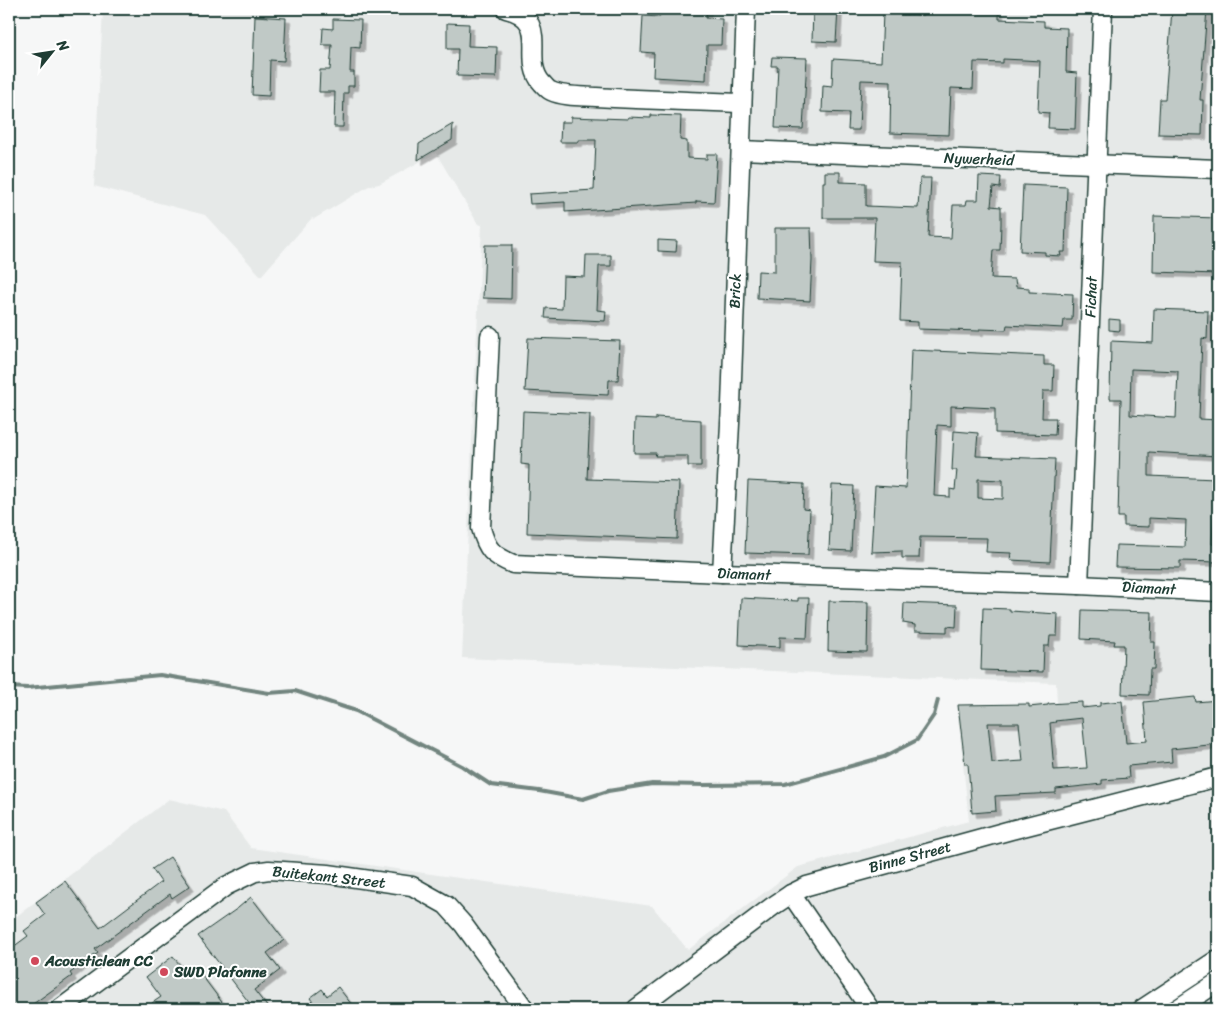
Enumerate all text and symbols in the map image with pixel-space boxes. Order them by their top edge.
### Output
north arrow [28,28,78,78]
text: N [49,34,76,56]
street label: Nywerheid [944,145,1016,173]
street label: Brick [721,273,749,309]
street label: Fichat [1077,275,1105,318]
street label: Diamant [717,560,772,588]
street label: Diamant [1121,574,1178,602]
street label: Binne Street [866,833,955,880]
street label: Buitekant Street [271,858,387,896]
place label: Acousticlean CC [44,948,153,974]
marker: Acousticlean CC [29,955,41,967]
place label: SWD Plafonne [173,959,267,985]
marker: SWD Plafonne [158,966,170,978]

